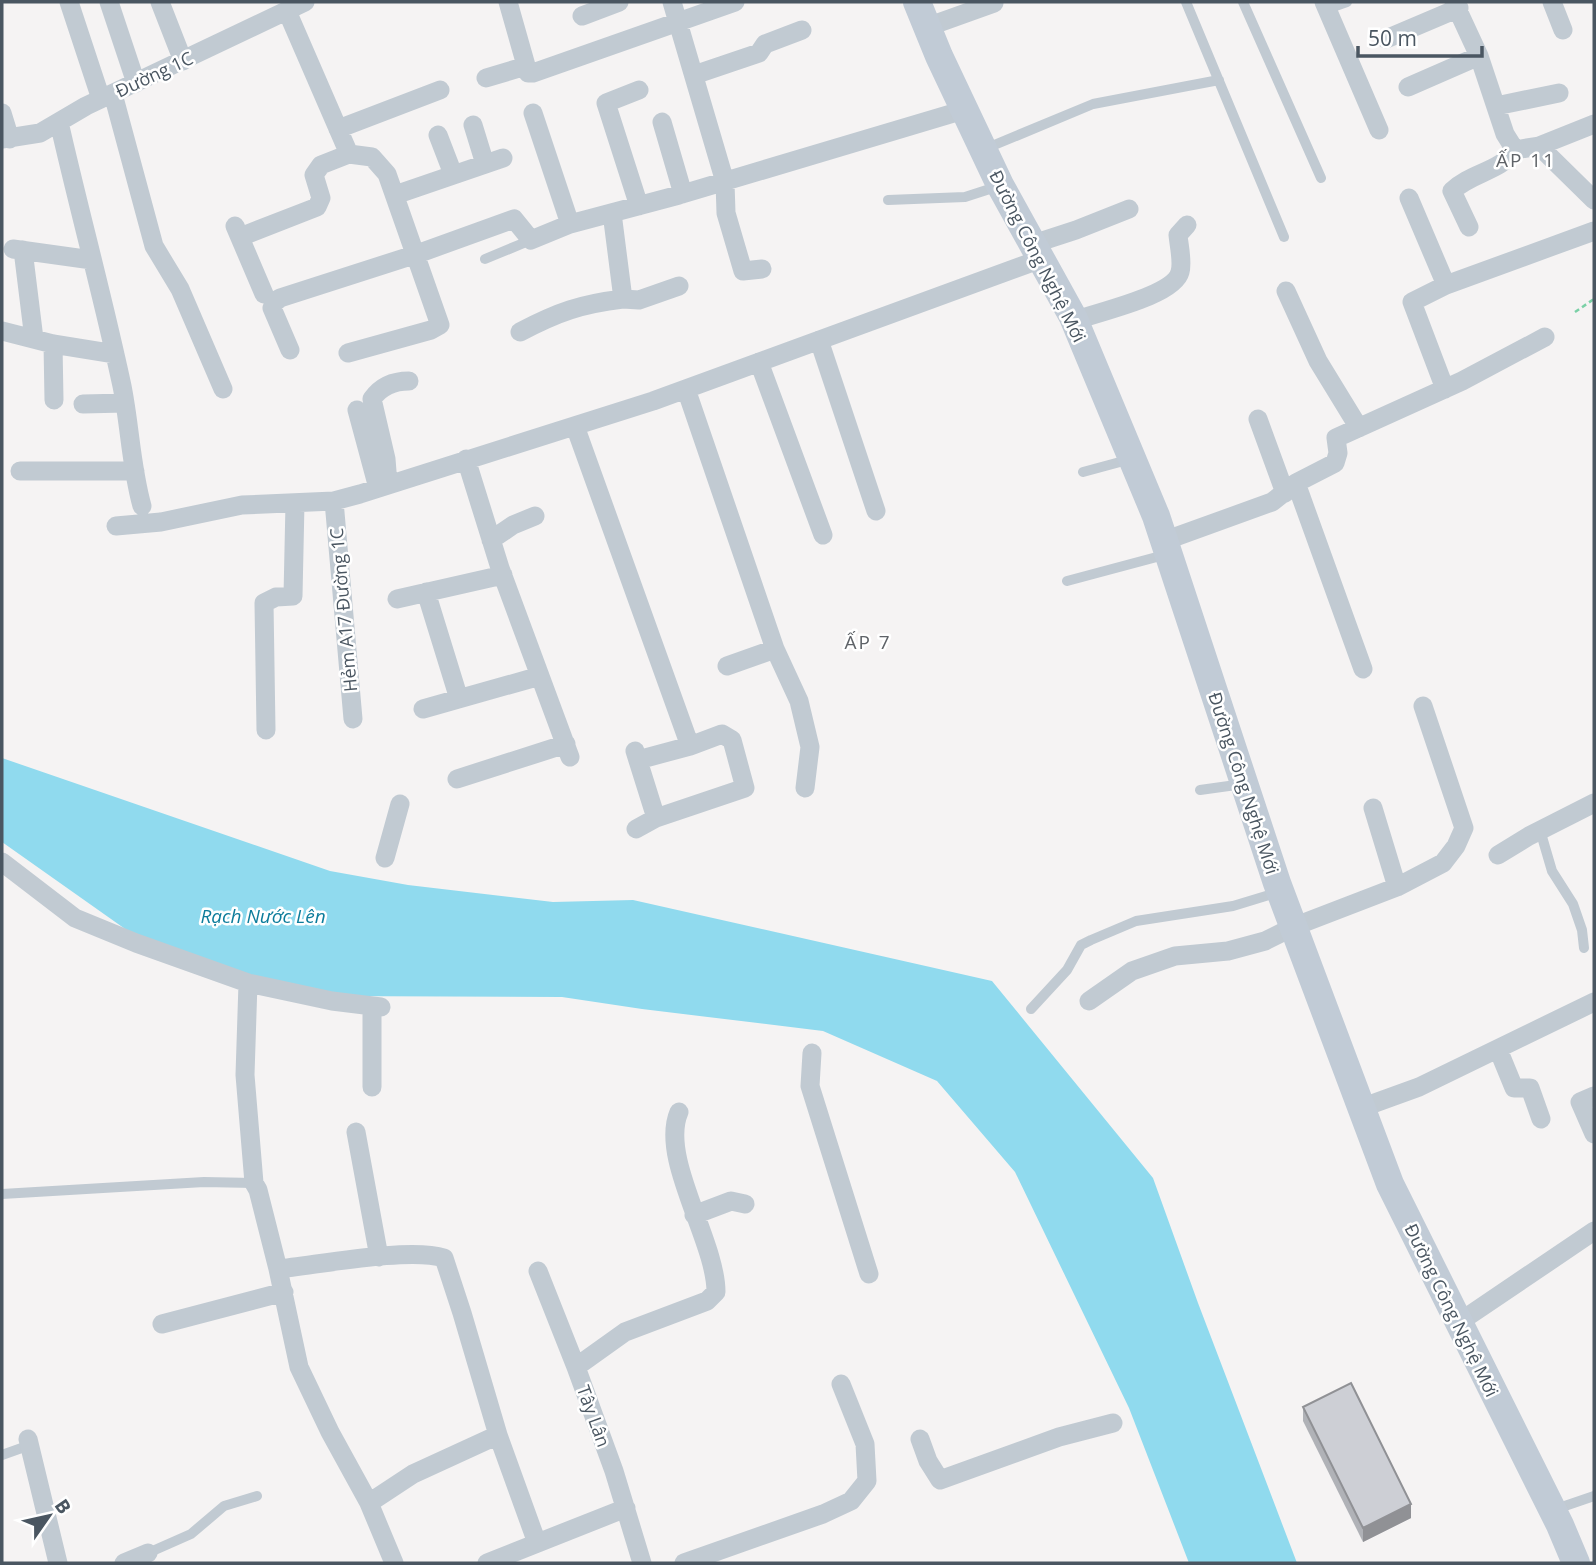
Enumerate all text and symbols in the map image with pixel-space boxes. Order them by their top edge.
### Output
scale bar [1358,14,1482,58]
text: 50 m [1368,24,1417,52]
street label: Đường 1C [111,46,197,102]
district label: ẤP 11 [1496,147,1556,173]
street label: Đường Công Nghệ Mới [984,166,1092,346]
street label: Hẻm A17 Đường 1C [324,527,362,693]
district label: ẤP 7 [844,629,892,655]
street label: Đường Công Nghệ Mới [1203,689,1285,877]
water label: Rạch Nước Lên [200,903,326,929]
street label: Đường Công Nghệ Mới [1400,1219,1504,1401]
street label: Tây Lân [572,1382,616,1450]
north arrow [14,1481,84,1551]
text: B [49,1494,77,1519]

